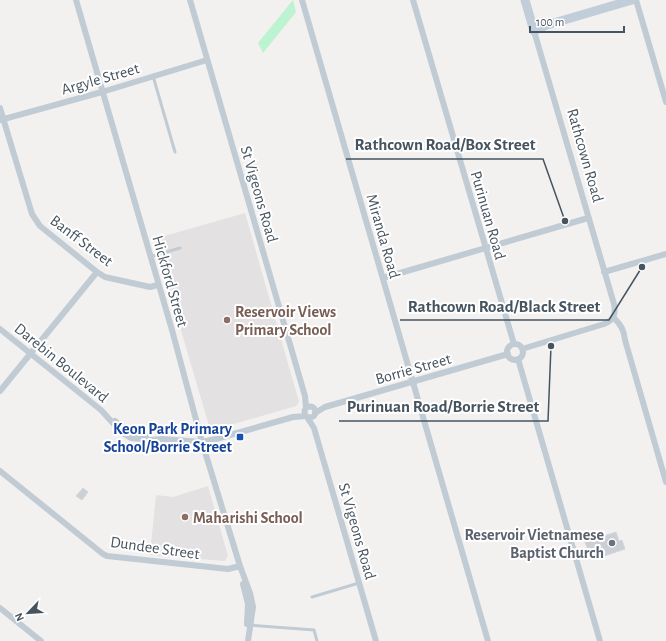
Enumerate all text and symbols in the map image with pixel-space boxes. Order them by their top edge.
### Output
scale bar [530,8,624,34]
text: 100 m [536,16,564,28]
street label: Argyle Street [59,60,141,99]
street label: Rathcown Road [564,107,606,204]
callout: Rathcown Road/Box Street [346,130,543,159]
text: Rathcown Road/Box Street [355,136,536,153]
street label: St Vigeons Road [238,144,280,244]
street label: Purinuan Road [468,169,508,261]
street label: Miranda Road [363,192,403,280]
street label: Banff Street [47,212,116,269]
street label: Hickford Street [149,234,191,329]
callout: Rathcown Road/Black Street [400,291,609,320]
text: Rathcown Road/Black Street [408,298,601,315]
place label: Reservoir Views Primary School [235,304,336,339]
marker: Reservoir Views Primary School [222,315,232,325]
street label: Darebin Boulevard [11,320,112,406]
street label: Borrie Street [374,351,453,387]
callout: Purinuan Road/Borrie Street [339,392,548,421]
text: Purinuan Road/Borrie Street [347,398,540,415]
place label: Keon Park Primary School/Borrie Street [103,421,233,455]
marker: Keon Park Primary School/Borrie Street [235,432,245,442]
street label: St Vigeons Road [336,481,378,581]
place label: Maharishi School [193,510,303,526]
marker: Maharishi School [180,512,190,522]
place label: Reservoir Vietnamese Baptist Church [464,527,604,561]
street label: Dundee Street [109,534,201,562]
marker: Reservoir Vietnamese Baptist Church [607,538,617,548]
north arrow [8,593,48,633]
text: N [13,611,26,623]

